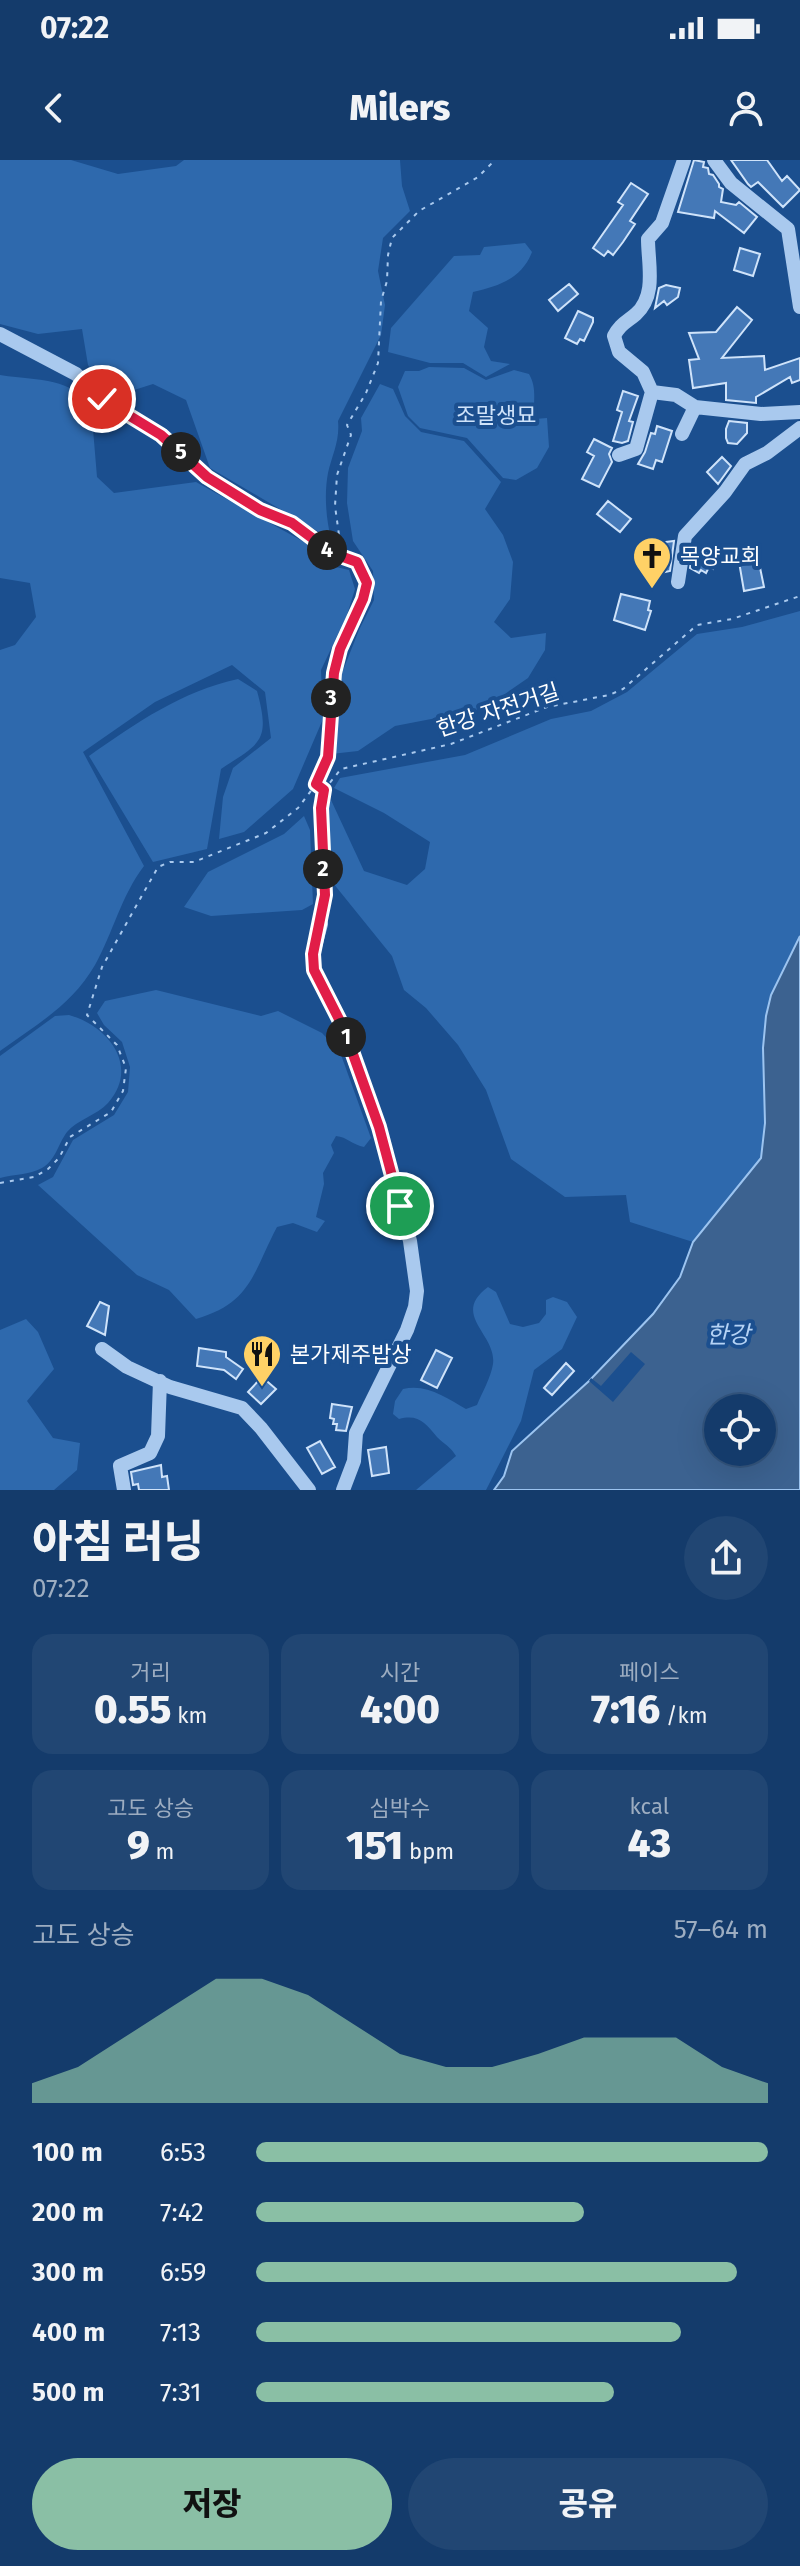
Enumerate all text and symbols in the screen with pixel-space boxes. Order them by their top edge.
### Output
text: 07:22 [40,10,109,46]
icon: back [32,86,76,130]
text: Milers [350,86,450,130]
icon: person [724,86,768,130]
pin [68,365,136,433]
icon: check [80,377,124,421]
park label: 조말생묘 [456,402,536,429]
pin: 5 [161,432,201,472]
text: 5 [175,438,187,465]
pin: 4 [307,530,347,570]
church icon: 목양교회 [631,535,673,590]
text: 4 [321,536,333,563]
place label: 목양교회 [680,543,761,570]
street label: 한강 자전거길 [433,677,563,743]
pin: 3 [311,678,351,718]
text: 3 [325,684,337,711]
pin: 2 [303,849,343,889]
text: 2 [317,855,329,882]
pin: 1 [326,1017,366,1057]
text: 1 [341,1023,351,1050]
pin [366,1172,434,1240]
icon: arrive [378,1184,422,1228]
water label: 한강 [706,1321,753,1349]
restaurant icon: 본가제주밥상 [241,1333,283,1388]
place label: 본가제주밥상 [290,1341,411,1368]
map controls [704,1394,776,1466]
button: locate [704,1394,776,1466]
text: 아침 러닝 [32,1516,204,1569]
button: share [684,1516,768,1600]
text: 07:22 [32,1573,90,1604]
text: 거리 [130,1659,171,1686]
text: 시간 [380,1659,420,1686]
text: 페이스 [619,1659,680,1686]
text: 0.55 [94,1686,171,1734]
text: 4:00 [360,1686,440,1734]
text: 7:16 [591,1686,660,1734]
text: km [171,1702,207,1729]
text: /km [660,1702,708,1729]
text: kcal [630,1793,669,1820]
text: 고도 상승 [107,1795,194,1822]
text: 심박수 [370,1795,430,1822]
text: 43 [628,1820,671,1868]
text: 9 [127,1822,150,1870]
text: 151 [346,1822,403,1870]
text: m [150,1838,174,1865]
text: bpm [403,1838,454,1865]
text: 57–64 m [674,1914,768,1945]
text: 고도 상승 [32,1920,135,1951]
text: 100 m [32,2137,103,2168]
text: 6:53 [160,2137,206,2168]
text: 200 m [32,2197,104,2228]
text: 7:42 [160,2197,204,2228]
text: 300 m [32,2257,104,2288]
text: 6:59 [160,2257,207,2288]
text: 400 m [32,2317,105,2348]
text: 7:13 [160,2317,201,2348]
text: 500 m [32,2377,105,2408]
text: 7:31 [160,2377,202,2408]
button: 저장 [32,2458,392,2550]
button: 공유 [408,2458,768,2550]

